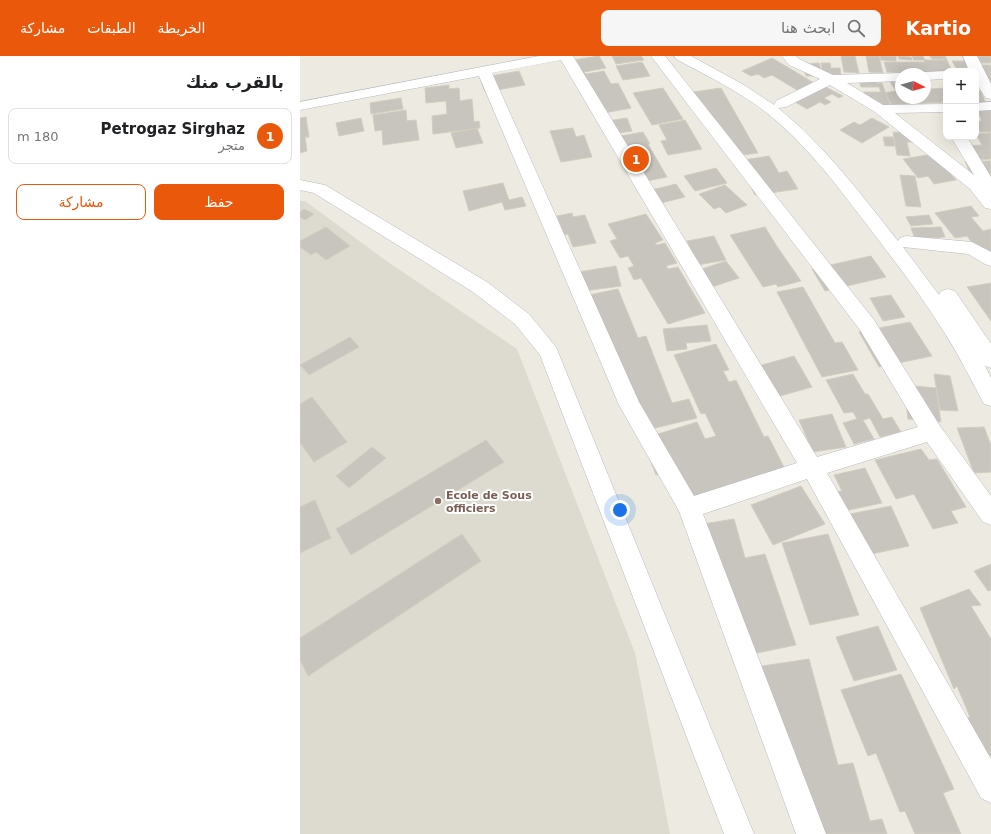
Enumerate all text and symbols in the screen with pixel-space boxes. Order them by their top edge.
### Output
search box [601,10,881,46]
icon: search [845,17,867,39]
text: Kartio [905,17,971,39]
text: ابحث هنا [781,19,835,37]
text: مشاركة [20,20,65,36]
text: الطبقات [87,20,136,36]
text: الخريطة [158,20,205,36]
north arrow [895,68,931,104]
map controls [943,68,979,140]
button: + [943,68,979,104]
text: بالقرب منك [186,72,284,92]
button: − [943,104,979,140]
text: Petrogaz Sirghaz [101,120,245,138]
text: 180 m [17,129,59,144]
text: 1 [265,129,275,144]
text: متجر [219,138,245,153]
pin: 1 [623,144,649,174]
button: مشاركة [16,184,146,220]
button: حفظ [154,184,284,220]
place label: Ecole de Sous officiers [446,489,532,515]
marker: Ecole de Sous officiers [433,496,443,506]
your location [610,500,630,520]

